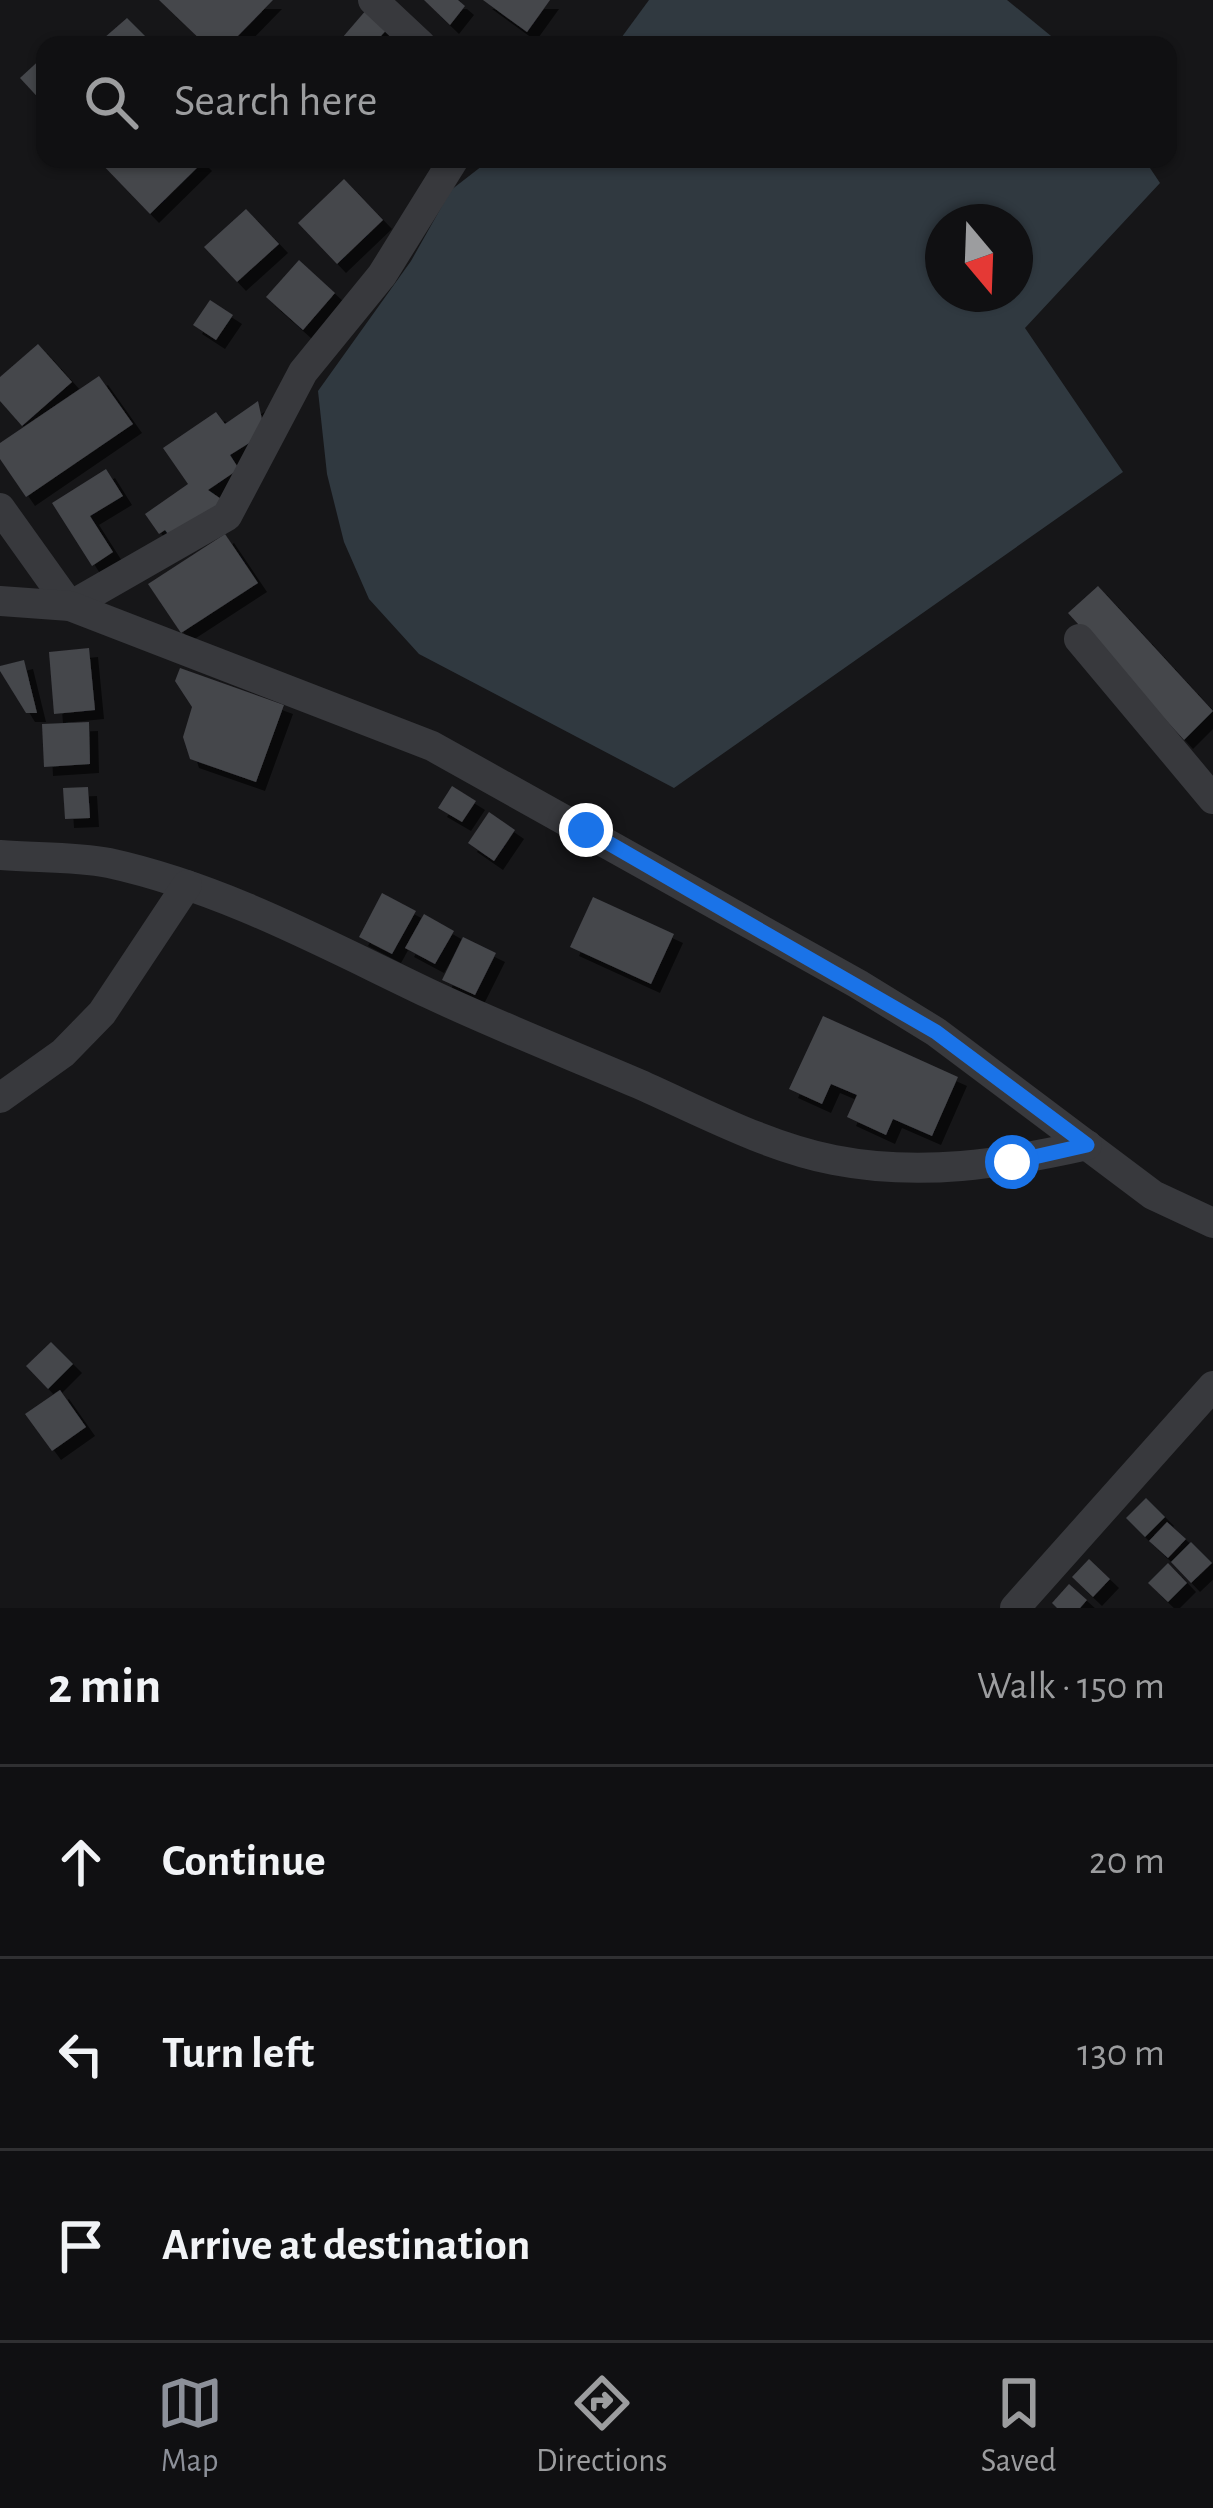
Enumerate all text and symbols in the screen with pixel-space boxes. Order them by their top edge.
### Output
search box [36,36,1177,168]
icon: search [78,69,144,135]
text: Search here [174,79,377,124]
north arrow [925,204,1033,312]
route end [559,803,613,857]
route start [985,1135,1039,1189]
text: 2 min [48,1661,161,1712]
text: Walk · 150 m [977,1667,1165,1706]
icon: ahead [48,1829,114,1895]
text: Continue [162,1839,326,1884]
text: 20 m [1089,1842,1165,1881]
icon: left [48,2021,114,2087]
text: Turn left [162,2031,314,2076]
text: 130 m [1077,2034,1165,2073]
icon: arrive [48,2213,114,2279]
text: Arrive at destination [162,2223,530,2268]
tab: Map [157,2370,223,2482]
tab: Directions [536,2370,667,2482]
tab: Saved [981,2370,1056,2482]

